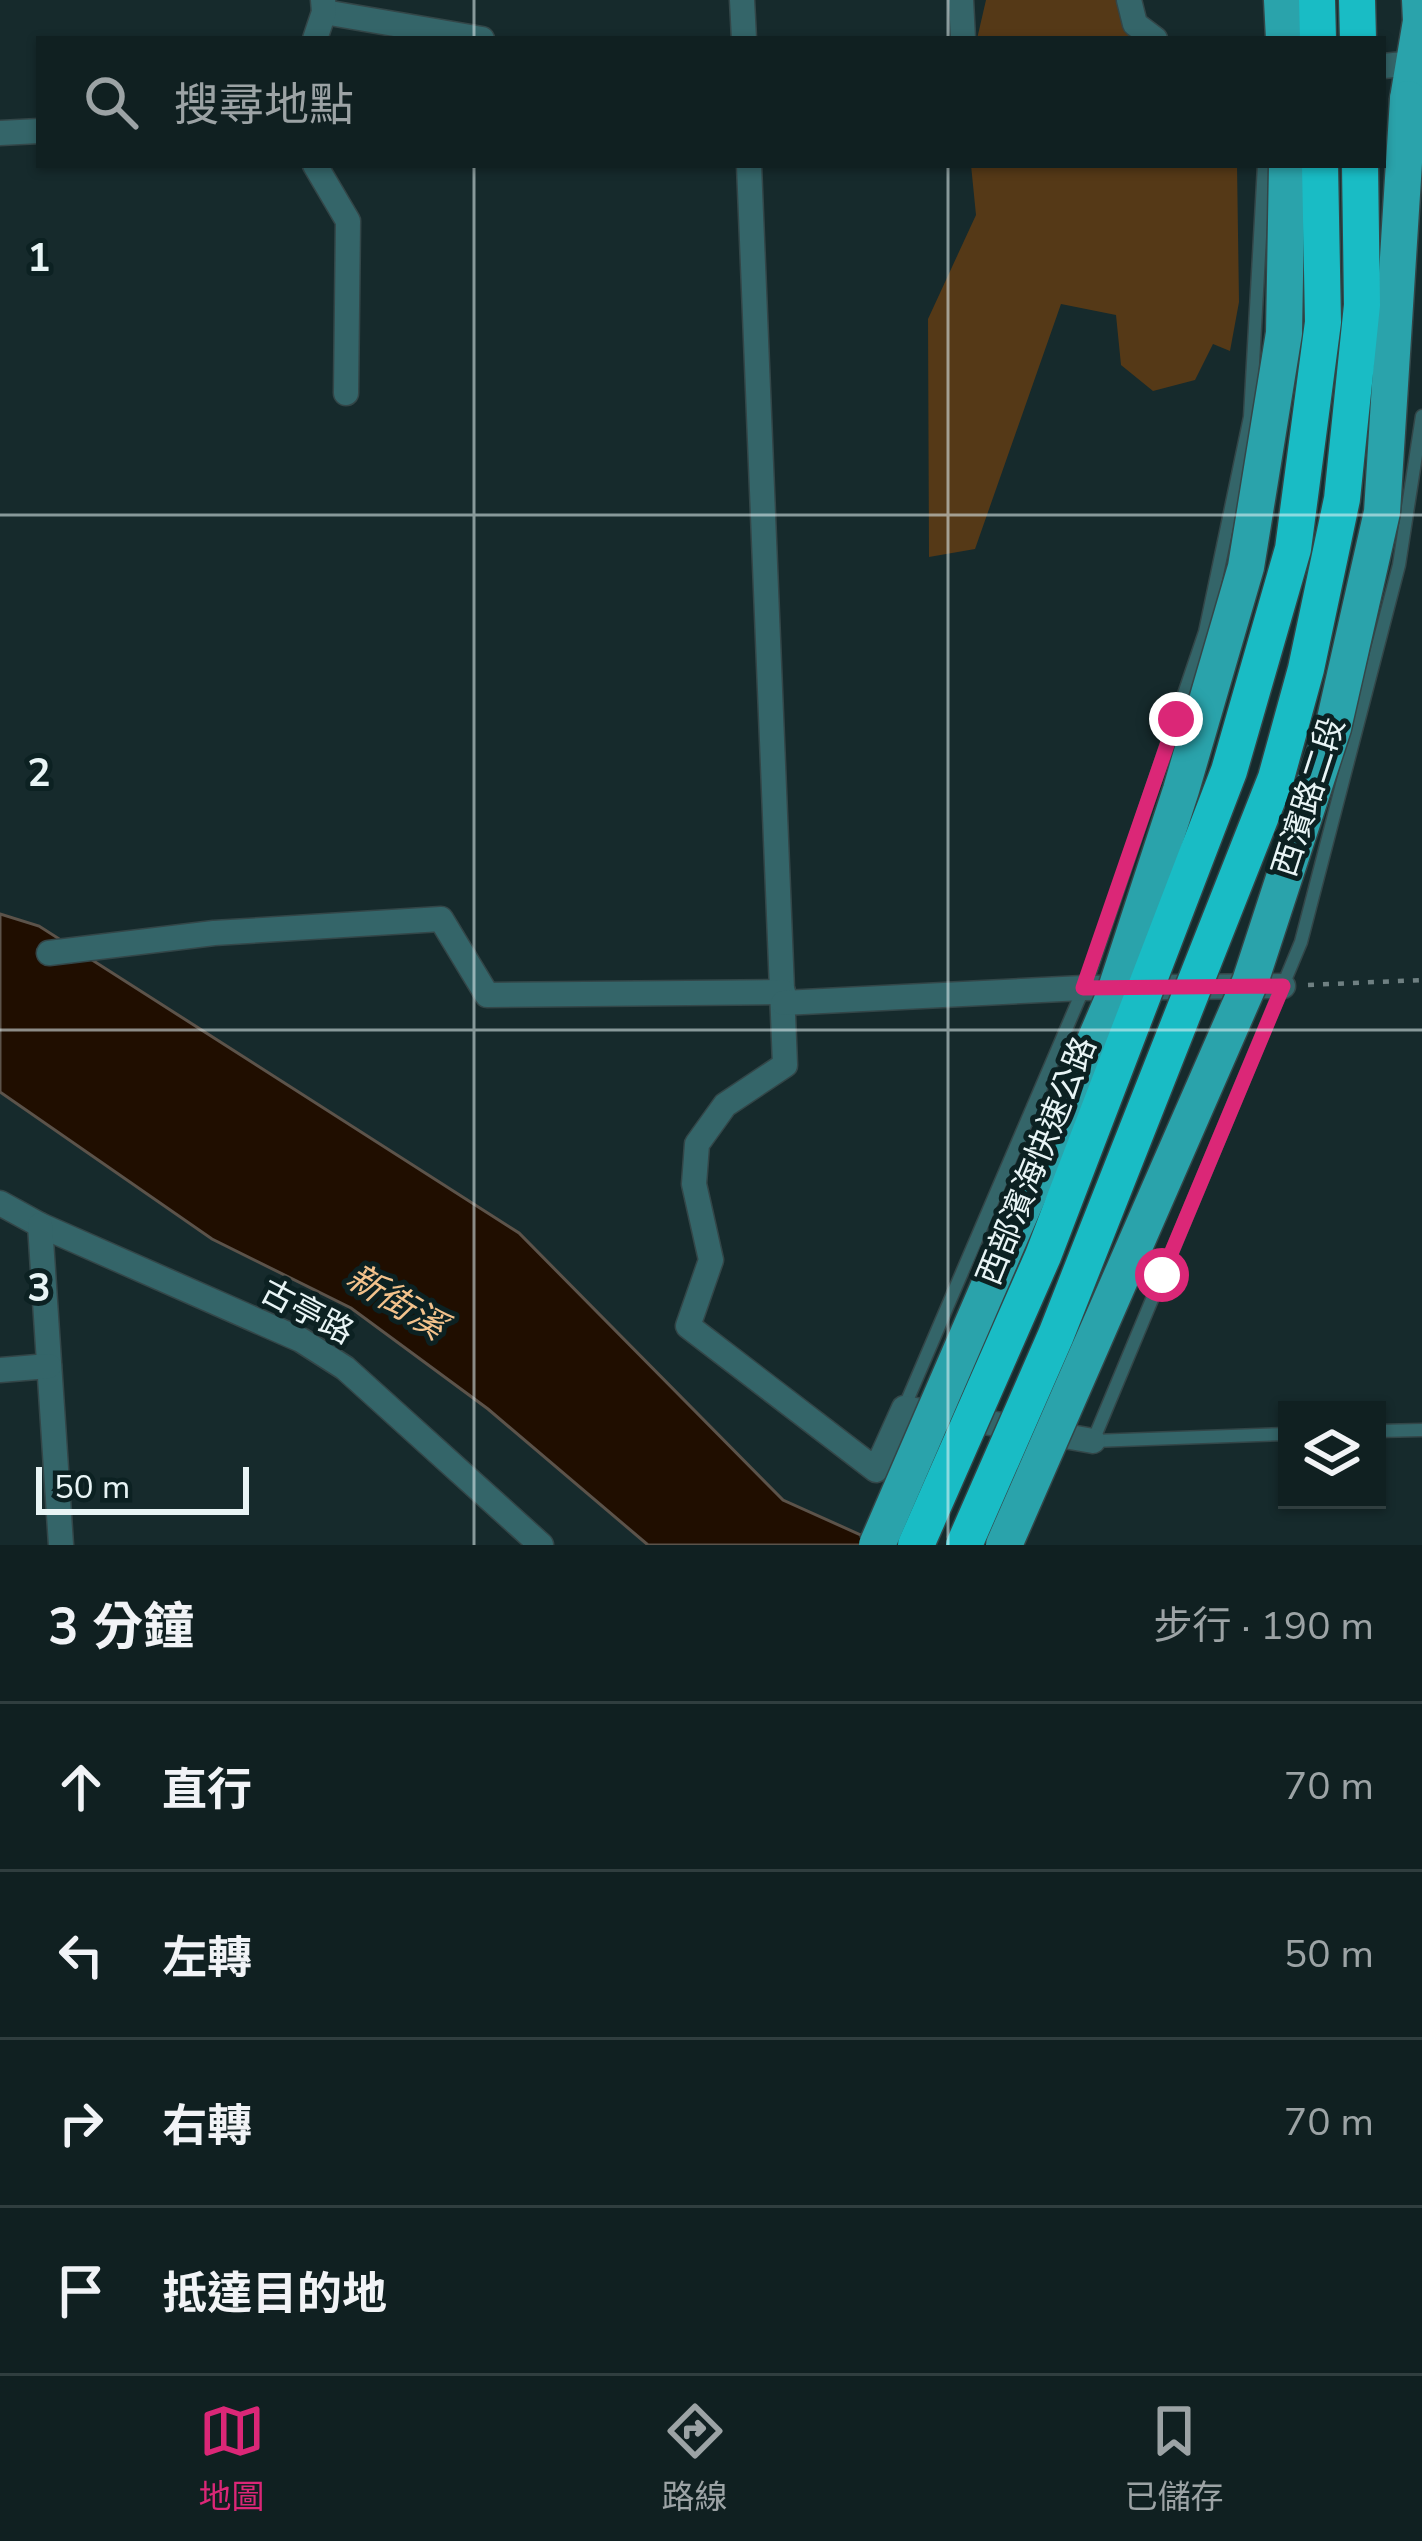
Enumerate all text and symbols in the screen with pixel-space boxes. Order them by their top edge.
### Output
search box [36,36,1386,168]
icon: search [78,69,144,135]
text: 搜尋地點 [174,75,354,136]
text: 1 [27,232,51,285]
route end [1149,692,1203,746]
street label: 西濱路二段 [1262,712,1356,882]
text: 2 [27,747,51,800]
street label: 西部濱海快速公路 [967,1030,1107,1292]
route start [1135,1248,1189,1302]
water label: 新街溪 [337,1253,459,1354]
text: 3 [27,1262,51,1315]
street label: 古亭路 [253,1269,361,1355]
map controls [1278,1401,1386,1509]
button: layers [1278,1401,1386,1509]
scale bar [36,1461,249,1514]
text: 50 m [54,1465,130,1510]
text: 3 分鐘 [48,1592,194,1662]
text: 步行 · 190 m [1153,1600,1374,1653]
icon: ahead [48,1754,114,1820]
text: 直行 [162,1760,252,1821]
text: 70 m [1284,1760,1374,1813]
icon: left [48,1922,114,1988]
text: 左轉 [162,1928,252,1989]
text: 50 m [1284,1928,1374,1981]
icon: right [48,2090,114,2156]
text: 右轉 [162,2096,252,2157]
text: 70 m [1284,2096,1374,2149]
icon: arrive [48,2258,114,2324]
text: 抵達目的地 [162,2264,387,2325]
tab: 地圖 [199,2398,265,2520]
tab: 路線 [662,2398,728,2520]
tab: 已儲存 [1125,2398,1224,2520]

